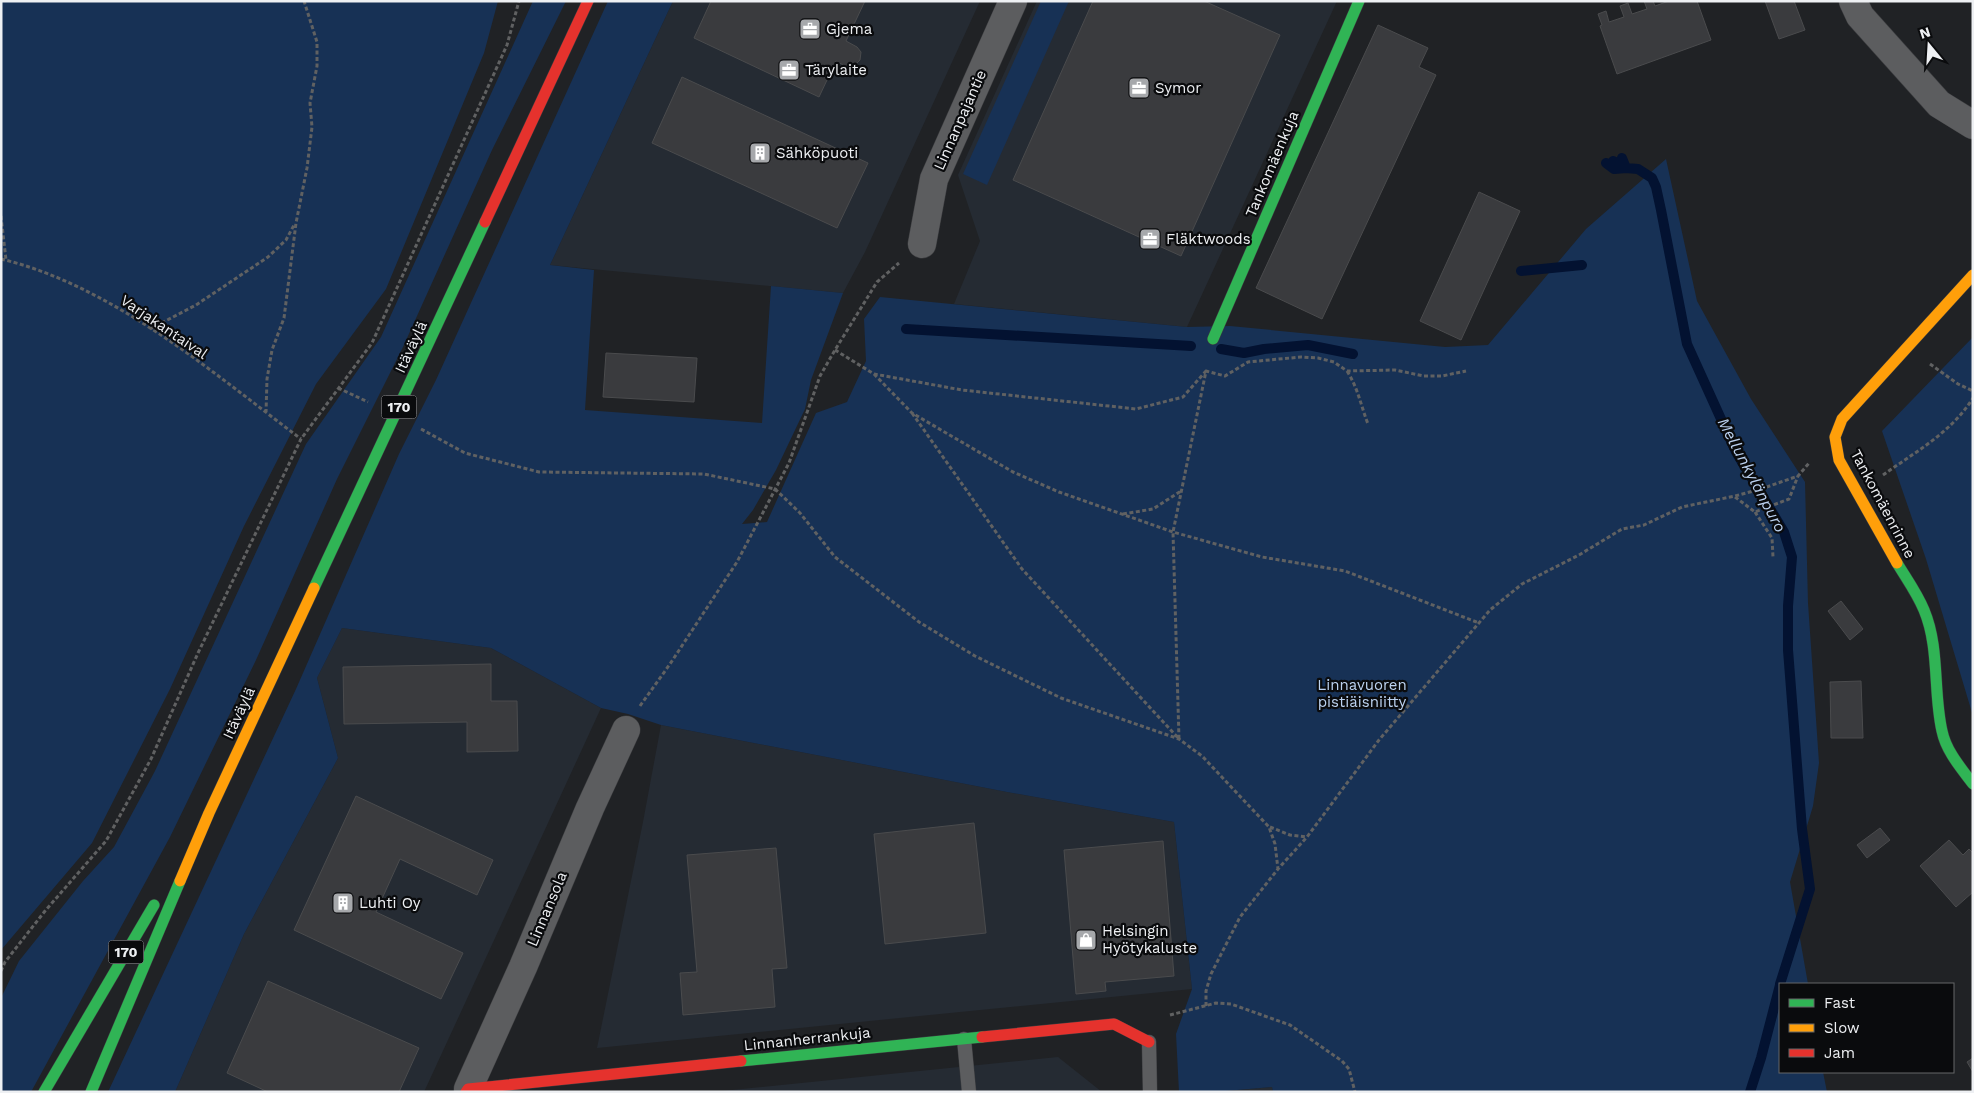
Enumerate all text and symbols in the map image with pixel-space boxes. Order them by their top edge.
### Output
office icon: Gjema [798,17,822,41]
place label: Gjema [826,20,873,38]
north arrow [1904,20,1954,70]
text: N [1918,23,1932,42]
office icon: Tärylaite [777,58,801,82]
place label: Tärylaite [805,61,867,79]
street label: Linnanpajantie [930,67,990,173]
office icon: Symor [1127,76,1151,100]
place label: Symor [1155,79,1201,97]
street label: Tankomäenkuja [1242,108,1303,220]
building icon: Sähköpuoti [748,141,772,165]
place label: Sähköpuoti [776,144,858,162]
office icon: Fläktwoods [1138,227,1162,251]
place label: Fläktwoods [1166,230,1251,248]
street label: Varjakantaival [117,291,211,363]
street label: Itäväylä [391,318,431,376]
road number: 170 [382,396,416,418]
water label: Mellunkylänpuro [1714,414,1790,536]
street label: Tankomäenrinne [1847,447,1919,561]
park label: Linnavuoren pistiäisniitty [1317,676,1407,711]
street label: Itäväylä [219,684,259,742]
street label: Linnansola [523,869,571,949]
building icon: Luhti Oy [331,891,355,915]
place label: Luhti Oy [359,894,421,912]
place label: Helsingin Hyötykaluste [1102,922,1197,957]
shop icon: Helsingin Hyötykaluste [1074,928,1098,952]
road number: 170 [108,940,144,964]
legend [1779,983,1954,1073]
text: Fast [1824,994,1856,1012]
text: Slow [1824,1019,1860,1037]
street label: Linnanherrankuja [743,1023,872,1055]
text: Jam [1824,1044,1855,1062]

